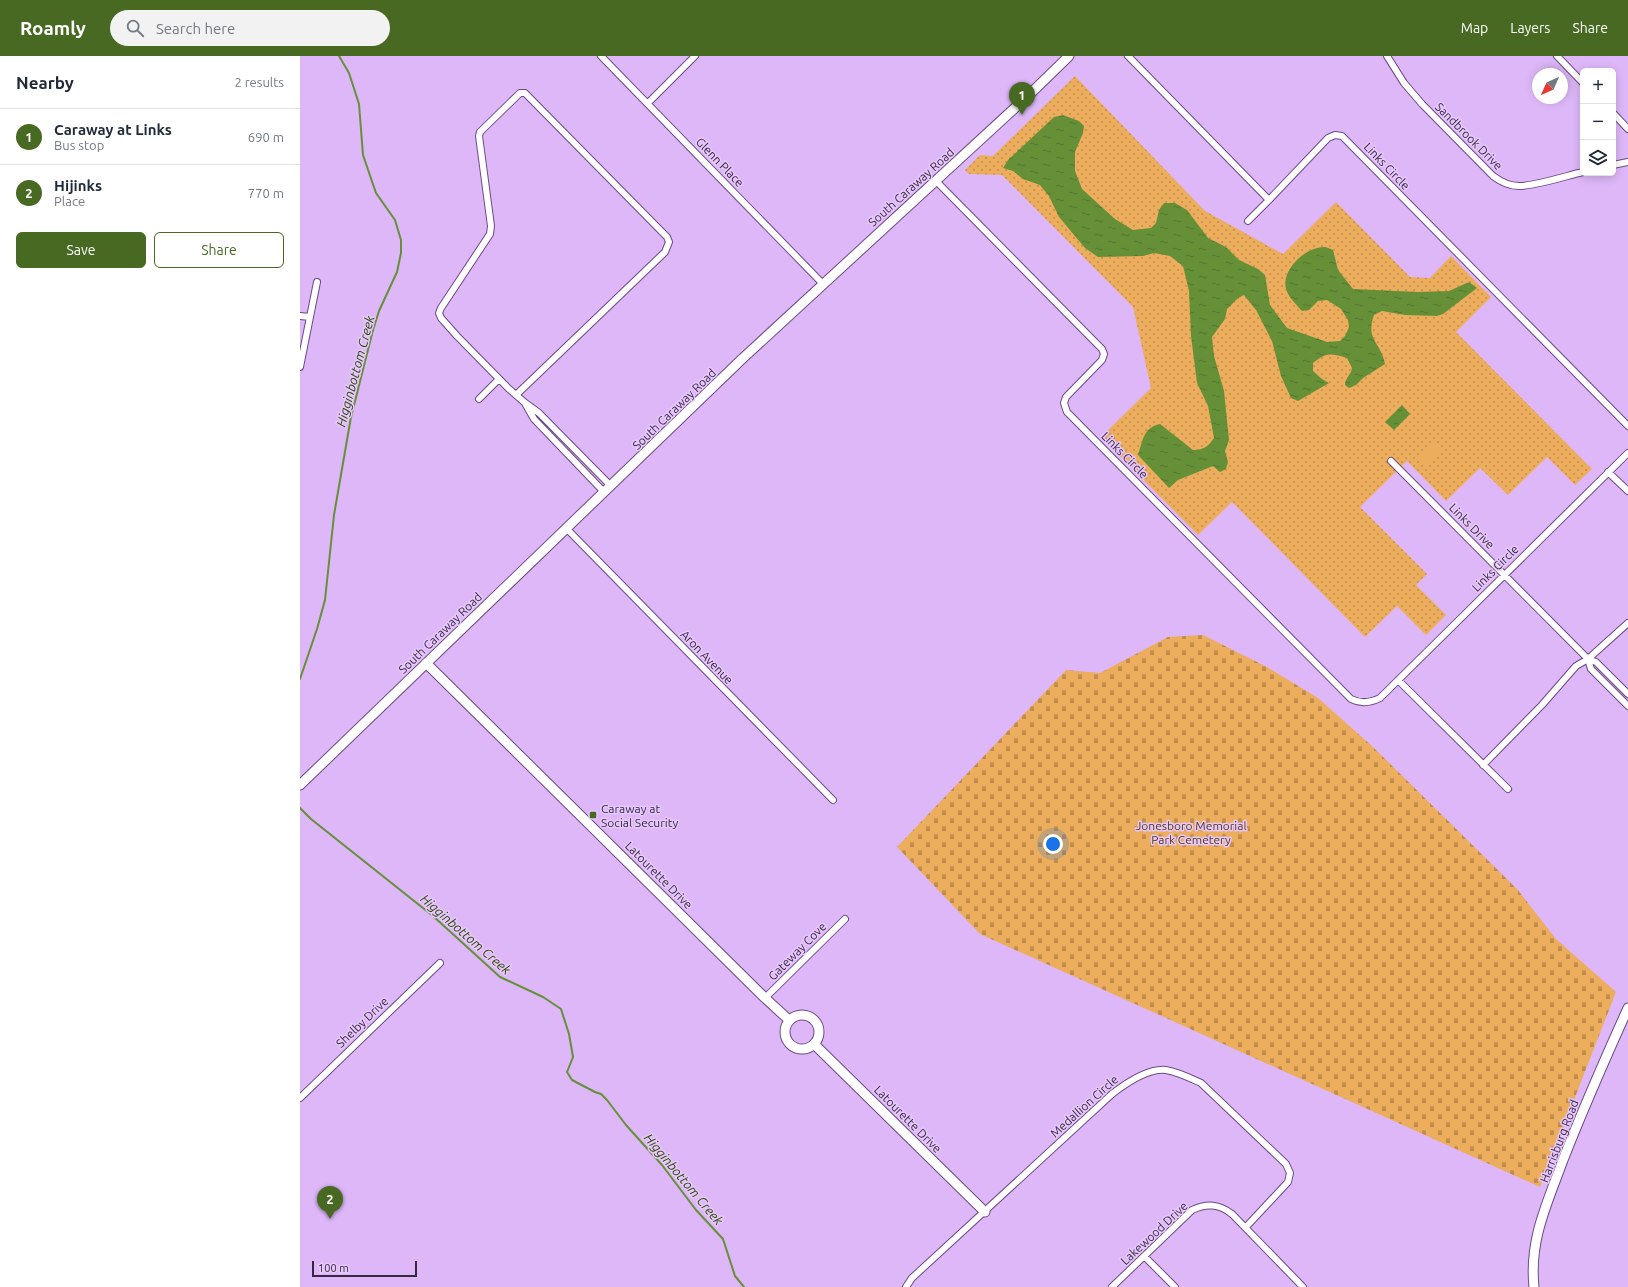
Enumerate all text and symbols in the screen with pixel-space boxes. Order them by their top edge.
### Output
search box [110,10,390,46]
text: Roamly [20,17,86,39]
icon: search [124,17,146,39]
text: Search here [156,20,235,37]
text: Map [1461,20,1488,36]
text: Layers [1510,20,1550,36]
text: Share [1572,20,1608,36]
north arrow [1532,68,1568,104]
map controls [1580,68,1616,176]
button: + [1580,68,1616,104]
text: Nearby [16,73,74,92]
text: 2 results [234,75,284,89]
pin: 1 [1009,82,1035,115]
street label: Sandbrook Drive [1433,100,1505,172]
button: − [1580,104,1616,140]
text: Caraway at Links [54,121,172,138]
text: 1 [25,130,33,144]
text: 690 m [248,130,284,144]
street label: Glenn Place [693,135,747,189]
text: Bus stop [54,138,104,152]
street label: Links Circle [1361,140,1413,192]
button: layers [1580,140,1616,176]
street label: South Caraway Road [866,145,956,229]
text: Hijinks [54,177,102,194]
text: 2 [25,186,33,200]
text: 770 m [248,186,284,200]
text: Place [54,194,85,208]
button: Save [16,232,146,268]
button: Share [154,232,284,268]
water label: Higginbottom Creek [333,314,377,428]
street label: South Caraway Road [630,366,718,452]
street label: Links Circle [1099,429,1151,481]
street label: Links Drive [1447,501,1497,551]
street label: Links Circle [1469,542,1521,594]
street label: South Caraway Road [396,590,484,676]
street label: Aron Avenue [678,628,736,686]
place label: Caraway at Social Security [601,802,678,829]
marker: Caraway at Social Security [588,810,598,820]
park label: Jonesboro Memorial Park Cemetery [1135,819,1247,846]
your location [1043,834,1063,854]
street label: Latourette Drive [623,839,695,911]
water label: Higginbottom Creek [418,891,514,977]
street label: Gateway Cove [765,919,829,983]
street label: Shelby Drive [333,994,391,1050]
street label: Medallion Circle [1048,1072,1120,1140]
street label: Latourette Drive [872,1083,944,1155]
street label: Harrisburg Road [1537,1098,1581,1184]
water label: Higginbottom Creek [642,1131,726,1228]
pin: 2 [317,1186,343,1219]
street label: Lakewood Drive [1118,1199,1190,1267]
scale bar [312,1259,417,1278]
text: 100 m [318,1262,349,1274]

